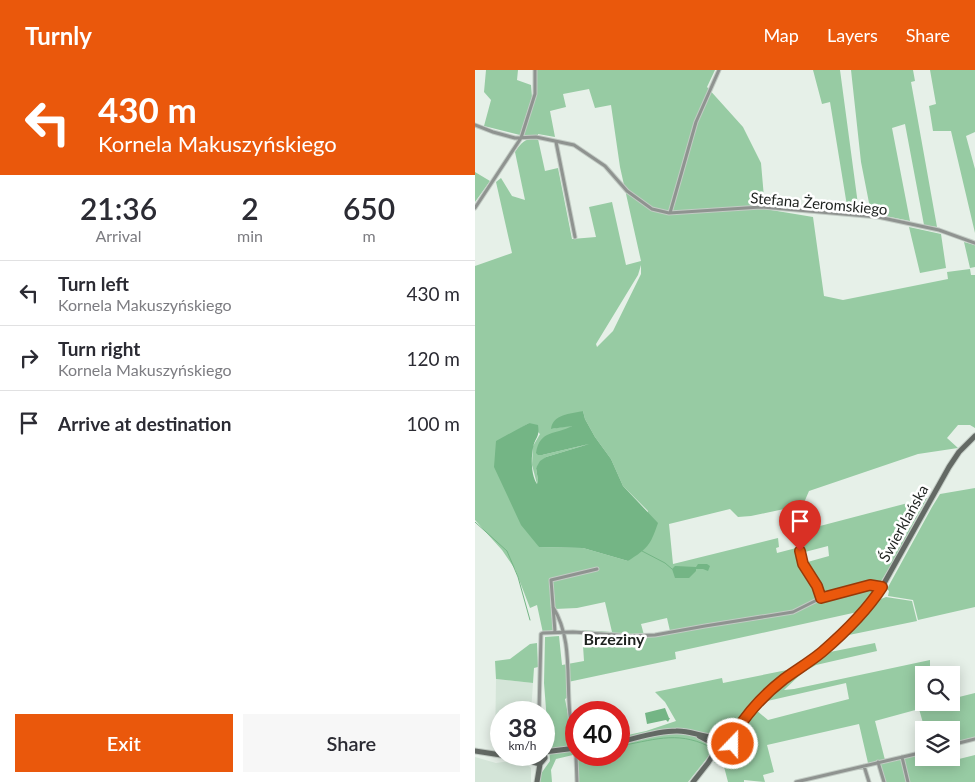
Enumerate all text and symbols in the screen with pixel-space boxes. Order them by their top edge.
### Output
text: Turnly [25,21,92,50]
text: Map [763,24,799,46]
text: Layers [827,24,878,46]
text: Share [906,24,950,46]
text: 430 m [98,88,197,130]
icon: left [15,90,80,155]
text: Kornela Makuszyńskiego [98,130,337,157]
street label: Stefana Żeromskiego [750,188,888,218]
text: 21:36 [80,190,157,226]
text: 2 [241,190,259,226]
text: 650 [343,190,395,226]
text: Arrival [95,226,142,245]
text: min [237,226,263,245]
text: m [362,226,376,245]
text: Turn left [58,272,129,295]
icon: left [15,279,43,307]
text: 430 m [406,282,460,305]
text: Kornela Makuszyńskiego [58,295,232,314]
text: Turn right [58,337,140,360]
icon: right [15,344,43,372]
text: 120 m [406,347,460,370]
text: Kornela Makuszyńskiego [58,360,232,379]
icon: arrive [15,409,43,437]
text: Arrive at destination [58,412,231,435]
text: 100 m [406,412,460,435]
street label: Świerklańska [874,481,932,565]
pin [779,500,821,551]
icon: arrive [786,507,814,535]
district label: Brzeziny [584,629,645,648]
map controls [915,666,960,766]
button: search [915,666,960,711]
speed limit sign: 40 [565,701,630,766]
text: 38 [508,712,537,742]
button: Exit [15,714,233,772]
button: Share [243,714,460,772]
position arrow [706,717,758,769]
button: layers [915,721,960,766]
text: km/h [508,738,537,753]

